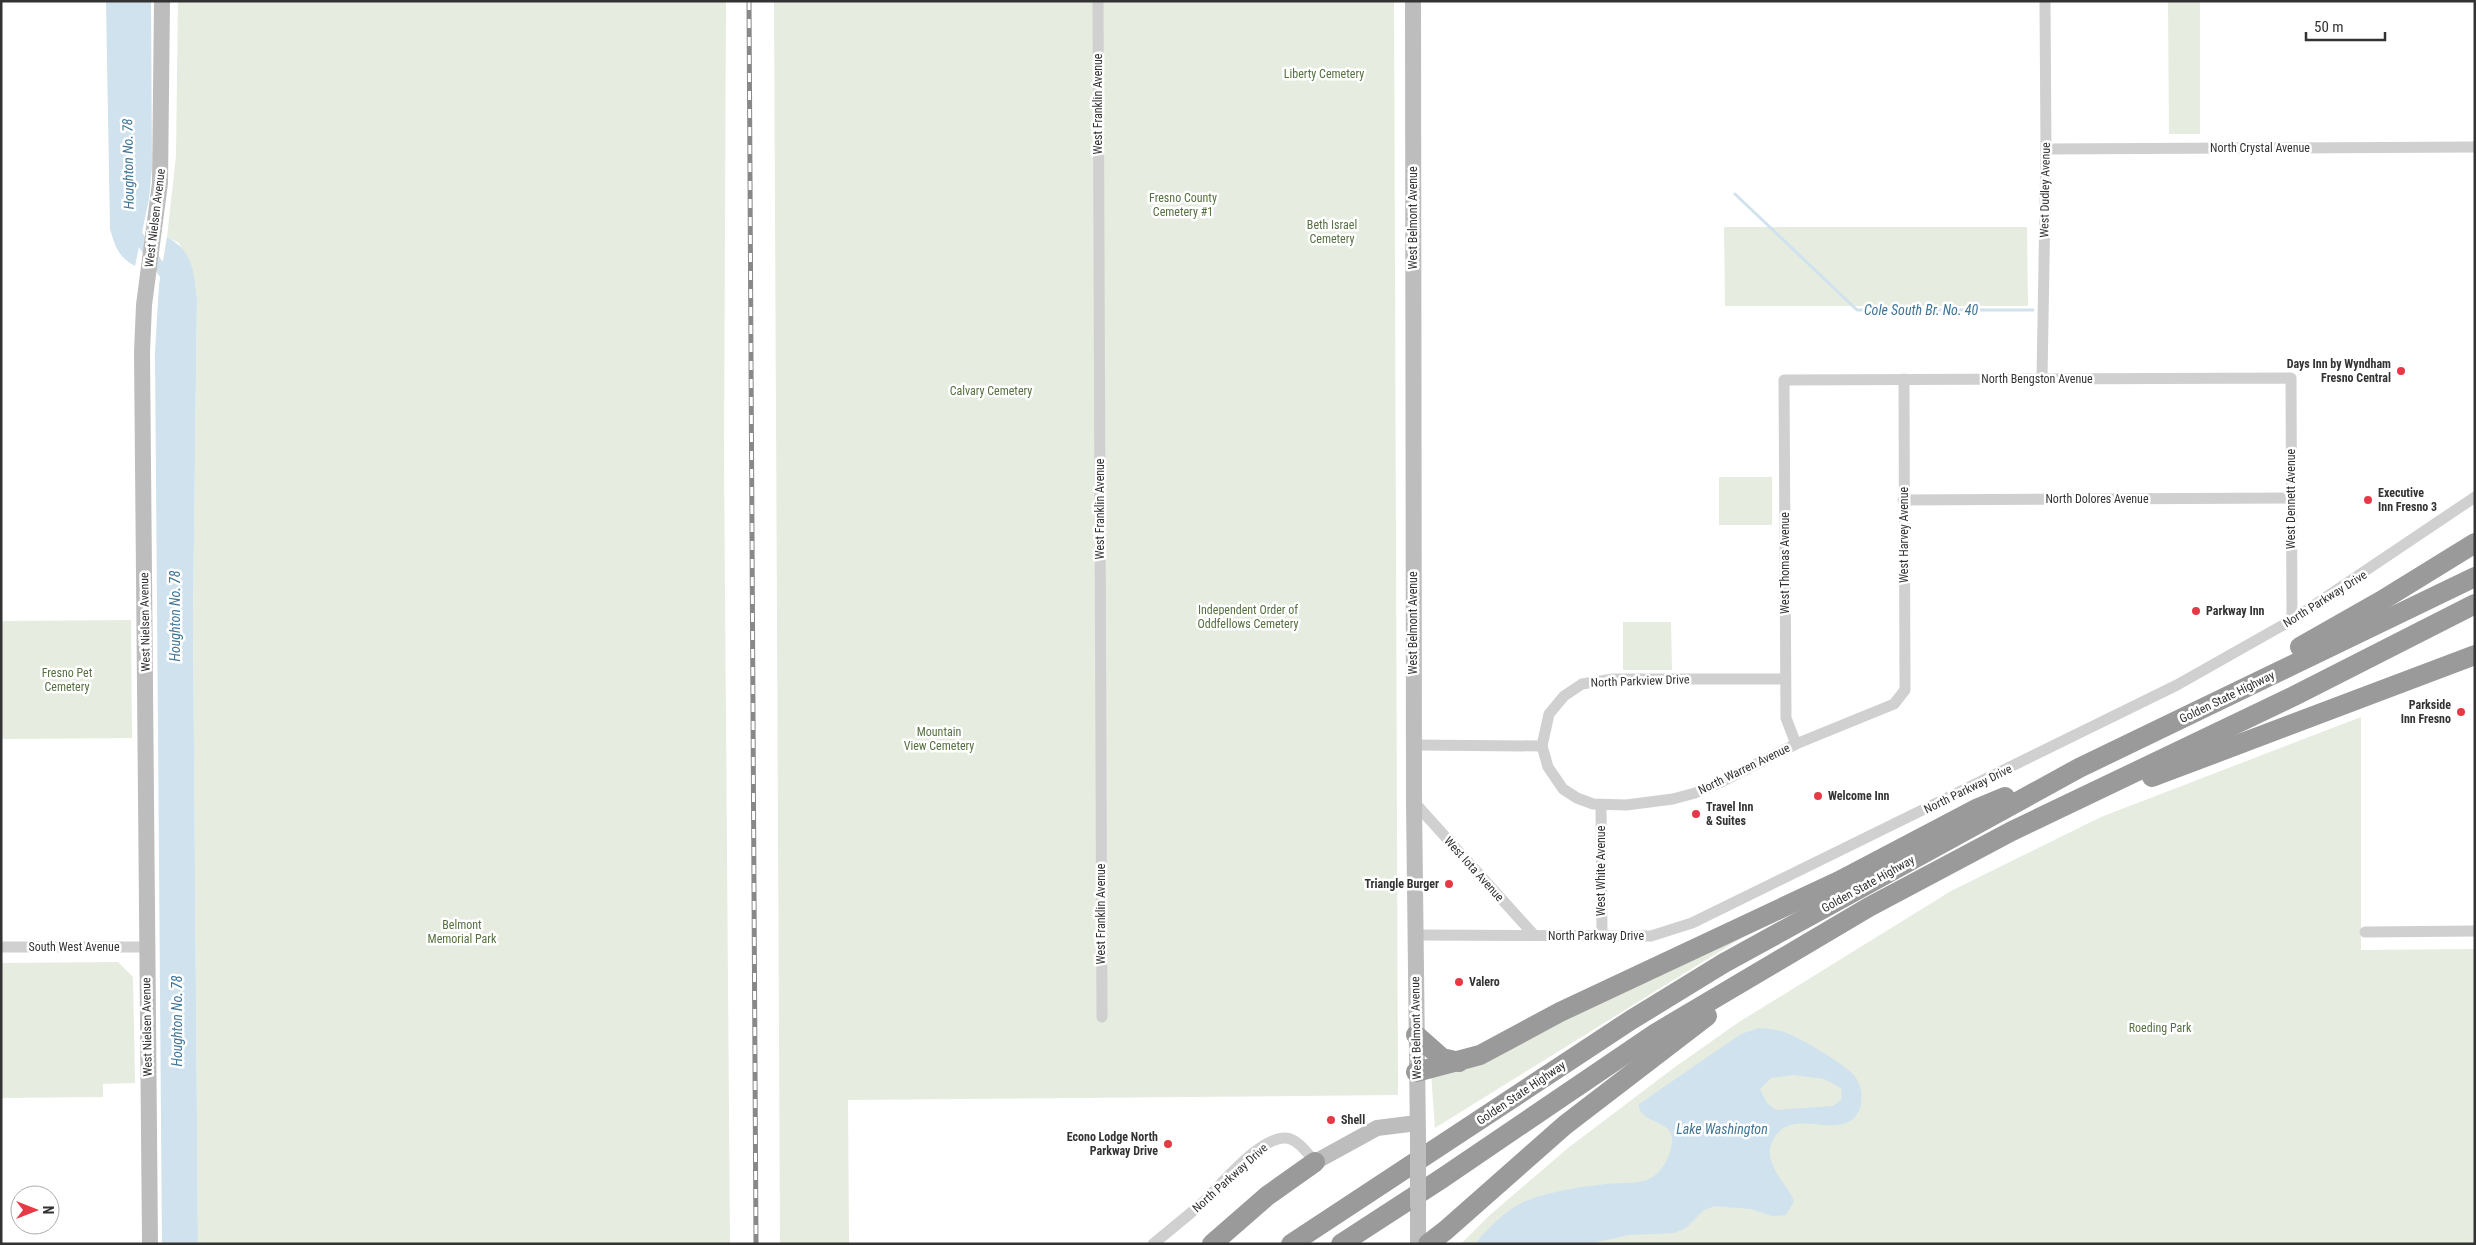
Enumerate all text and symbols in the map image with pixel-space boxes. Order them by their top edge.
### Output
scale bar [2306,10,2385,42]
text: 50 m [2314,18,2344,36]
street label: West Franklin Avenue [1091,53,1105,155]
park label: Liberty Cemetery [1284,67,1364,81]
water label: Houghton No. 78 [119,118,137,210]
street label: North Crystal Avenue [2210,141,2310,155]
street label: West Dudley Avenue [2037,142,2053,238]
street label: West Belmont Avenue [1406,166,1420,270]
street label: West Nielsen Avenue [142,168,168,268]
park label: Fresno County Cemetery #1 [1149,191,1217,219]
park label: Beth Israel Cemetery [1307,218,1357,246]
water label: Cole South Br. No. 40 [1864,302,1978,318]
place label: Days Inn by Wyndham Fresno Central [2287,357,2391,385]
marker: Days Inn by Wyndham Fresno Central [2395,365,2407,377]
street label: North Bengston Avenue [1981,372,2093,386]
park label: Calvary Cemetery [950,384,1032,398]
street label: West Dennett Avenue [2284,448,2298,549]
street label: West Franklin Avenue [1093,458,1107,560]
place label: Executive Inn Fresno 3 [2378,486,2437,514]
street label: West Harvey Avenue [1897,487,1911,583]
street label: North Dolores Avenue [2045,492,2149,506]
marker: Executive Inn Fresno 3 [2362,494,2374,506]
street label: West Thomas Avenue [1778,512,1792,614]
street label: North Parkway Drive [2281,567,2370,630]
water label: Houghton No. 78 [167,570,183,661]
street label: West Belmont Avenue [1406,571,1420,675]
street label: West Nielsen Avenue [137,572,153,672]
park label: Independent Order of Oddfellows Cemetery [1198,603,1298,631]
place label: Parkway Inn [2206,604,2265,618]
marker: Parkway Inn [2190,605,2202,617]
park label: Fresno Pet Cemetery [42,666,93,694]
street label: Golden State Highway [2177,668,2277,726]
street label: North Parkview Drive [1590,672,1690,690]
place label: Parkside Inn Fresno [2401,698,2451,726]
marker: Parkside Inn Fresno [2455,706,2467,718]
park label: Mountain View Cemetery [904,725,974,753]
street label: North Warren Avenue [1696,741,1792,797]
street label: North Parkway Drive [1922,761,2015,816]
place label: Welcome Inn [1828,789,1890,803]
marker: Welcome Inn [1812,790,1824,802]
place label: Travel Inn & Suites [1706,800,1753,828]
marker: Travel Inn & Suites [1690,808,1702,820]
street label: West White Avenue [1594,825,1608,916]
street label: West Iota Avenue [1441,834,1507,904]
street label: Golden State Highway [1819,853,1917,915]
street label: West Franklin Avenue [1094,863,1108,965]
place label: Triangle Burger [1364,877,1439,891]
marker: Triangle Burger [1443,878,1455,890]
park label: Belmont Memorial Park [428,918,497,946]
street label: North Parkway Drive [1548,929,1644,943]
street label: South West Avenue [28,940,120,954]
water label: Houghton No. 78 [169,975,185,1066]
place label: Valero [1469,975,1500,989]
street label: West Belmont Avenue [1408,976,1424,1080]
marker: Valero [1453,976,1465,988]
street label: West Nielsen Avenue [139,977,155,1077]
park label: Roeding Park [2129,1021,2192,1035]
street label: Golden State Highway [1474,1058,1568,1128]
place label: Shell [1341,1113,1365,1127]
marker: Shell [1325,1114,1337,1126]
water label: Lake Washington [1676,1121,1768,1137]
place label: Econo Lodge North Parkway Drive [1067,1130,1158,1158]
marker: Econo Lodge North Parkway Drive [1162,1138,1174,1150]
street label: North Parkway Drive [1190,1140,1271,1215]
north arrow [10,1185,60,1235]
text: N [40,1206,56,1214]

